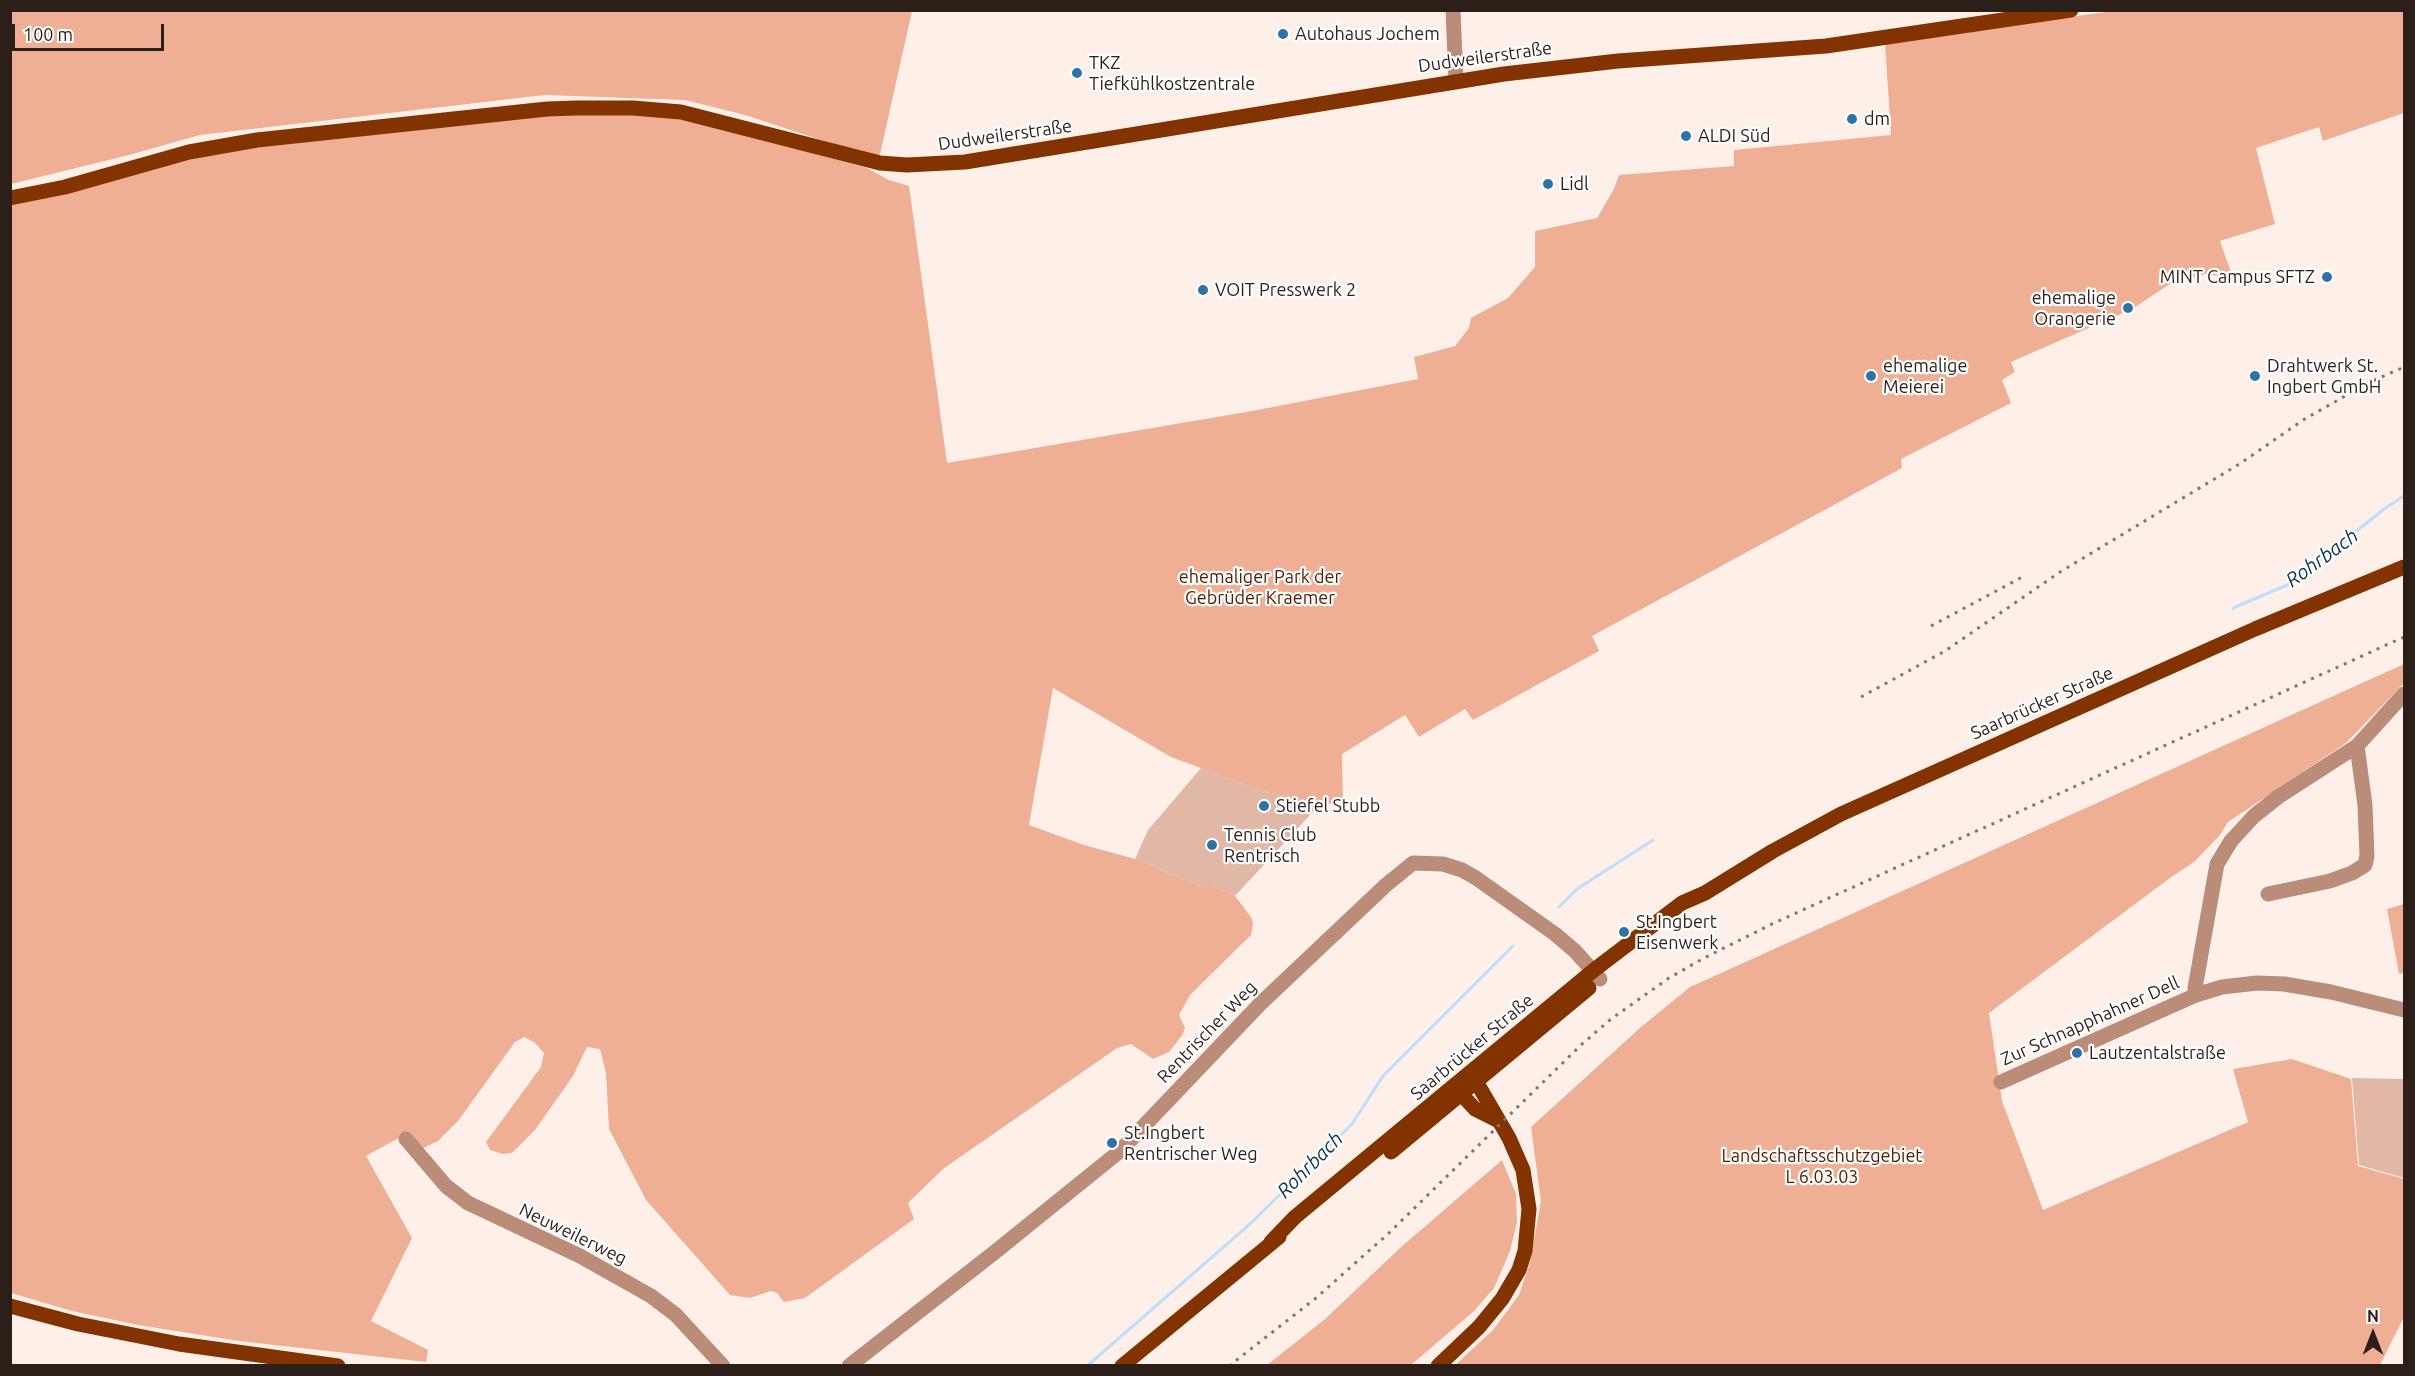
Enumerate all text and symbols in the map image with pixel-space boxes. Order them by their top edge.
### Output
scale bar [15,12,166,50]
place label: Autohaus Jochem [1295,23,1440,45]
text: 100 m [23,24,73,44]
marker: Autohaus Jochem [1276,27,1290,41]
street label: Dudweilerstraße [1417,37,1553,77]
place label: TKZ Tiefkühlkostzentrale [1089,52,1255,94]
marker: TKZ Tiefkühlkostzentrale [1070,66,1084,80]
place label: dm [1864,108,1890,130]
marker: dm [1845,112,1859,126]
street label: Dudweilerstraße [937,115,1073,155]
place label: ALDI Süd [1698,125,1771,147]
marker: ALDI Süd [1679,129,1693,143]
place label: Lidl [1560,173,1589,195]
marker: Lidl [1541,177,1555,191]
place label: MINT Campus SFTZ [2160,266,2315,288]
marker: MINT Campus SFTZ [2320,270,2334,284]
place label: VOIT Presswerk 2 [1215,279,1356,301]
marker: VOIT Presswerk 2 [1196,283,1210,297]
place label: ehemalige Orangerie [2032,287,2116,330]
marker: ehemalige Orangerie [2121,301,2135,315]
place label: ehemalige Meierei [1883,355,1967,398]
place label: Drahtwerk St. Ingbert GmbH [2267,355,2381,398]
marker: ehemalige Meierei [1864,369,1878,383]
marker: Drahtwerk St. Ingbert GmbH [2248,369,2262,383]
water label: Rohrbach [2281,524,2363,592]
park label: ehemaliger Park der Gebrüder Kraemer [1179,566,1341,608]
street label: Saarbrücker Straße [1967,662,2117,744]
place label: Stiefel Stubb [1276,795,1380,817]
marker: Stiefel Stubb [1257,799,1271,813]
place label: Tennis Club Rentrisch [1224,824,1317,866]
marker: Tennis Club Rentrisch [1205,838,1219,852]
place label: St.Ingbert Eisenwerk [1636,911,1718,954]
marker: St.Ingbert Eisenwerk [1617,925,1631,939]
street label: Zur Schnapphahner Dell [1997,972,2183,1070]
street label: Rentrischer Weg [1153,976,1261,1088]
street label: Saarbrücker Straße [1406,989,1538,1105]
place label: Lautzentalstraße [2089,1042,2226,1064]
marker: Lautzentalstraße [2070,1046,2084,1060]
place label: St.Ingbert Rentrischer Weg [1124,1122,1258,1164]
water label: Rohrbach [1272,1127,1348,1203]
marker: St.Ingbert Rentrischer Weg [1105,1136,1119,1150]
park label: Landschaftsschutzgebiet L 6.03.03 [1722,1145,1922,1188]
street label: Neuweilerweg [516,1199,630,1269]
north arrow [2343,1304,2403,1364]
text: N [2367,1307,2379,1325]

